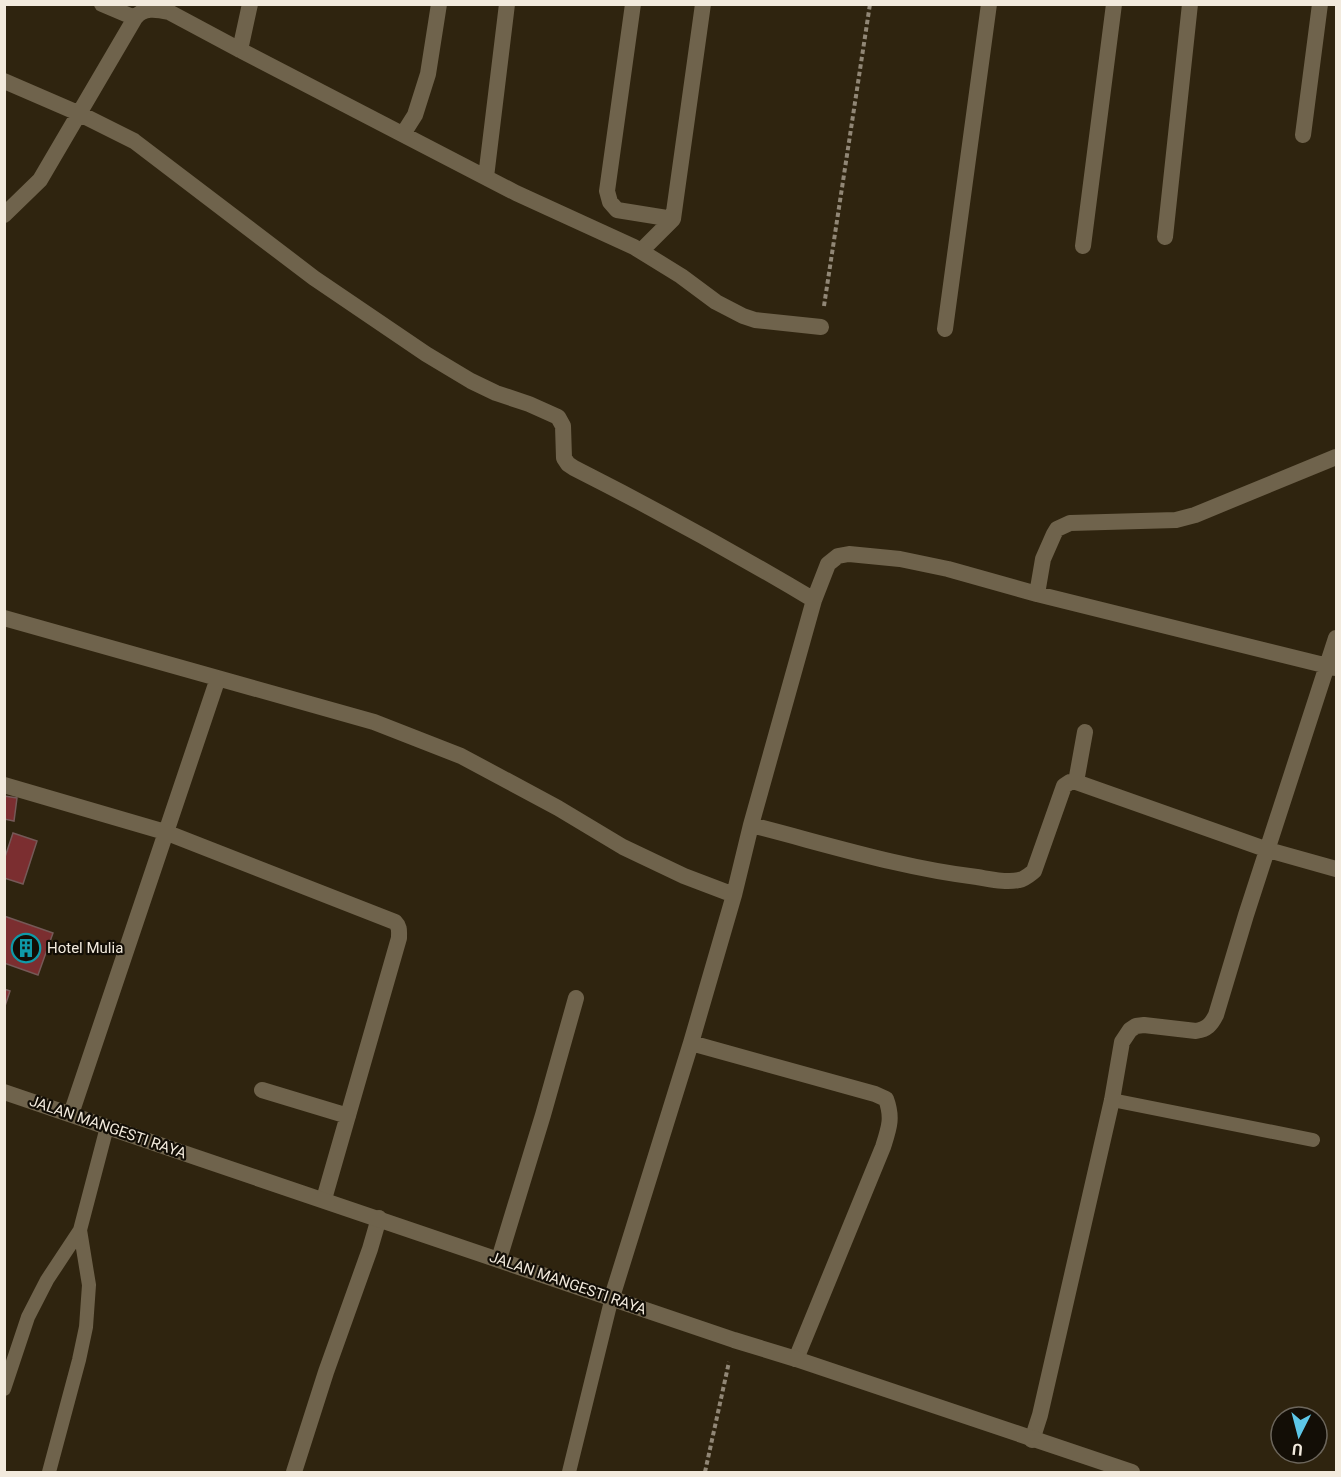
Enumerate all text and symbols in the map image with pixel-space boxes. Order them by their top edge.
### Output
building icon: Hotel Mulia [10,932,42,964]
place label: Hotel Mulia [47,939,123,957]
street label: JALAN MANGESTI RAYA [27,1092,189,1162]
street label: JALAN MANGESTI RAYA [487,1248,649,1318]
north arrow [1269,1405,1329,1465]
text: U [1291,1439,1304,1459]

